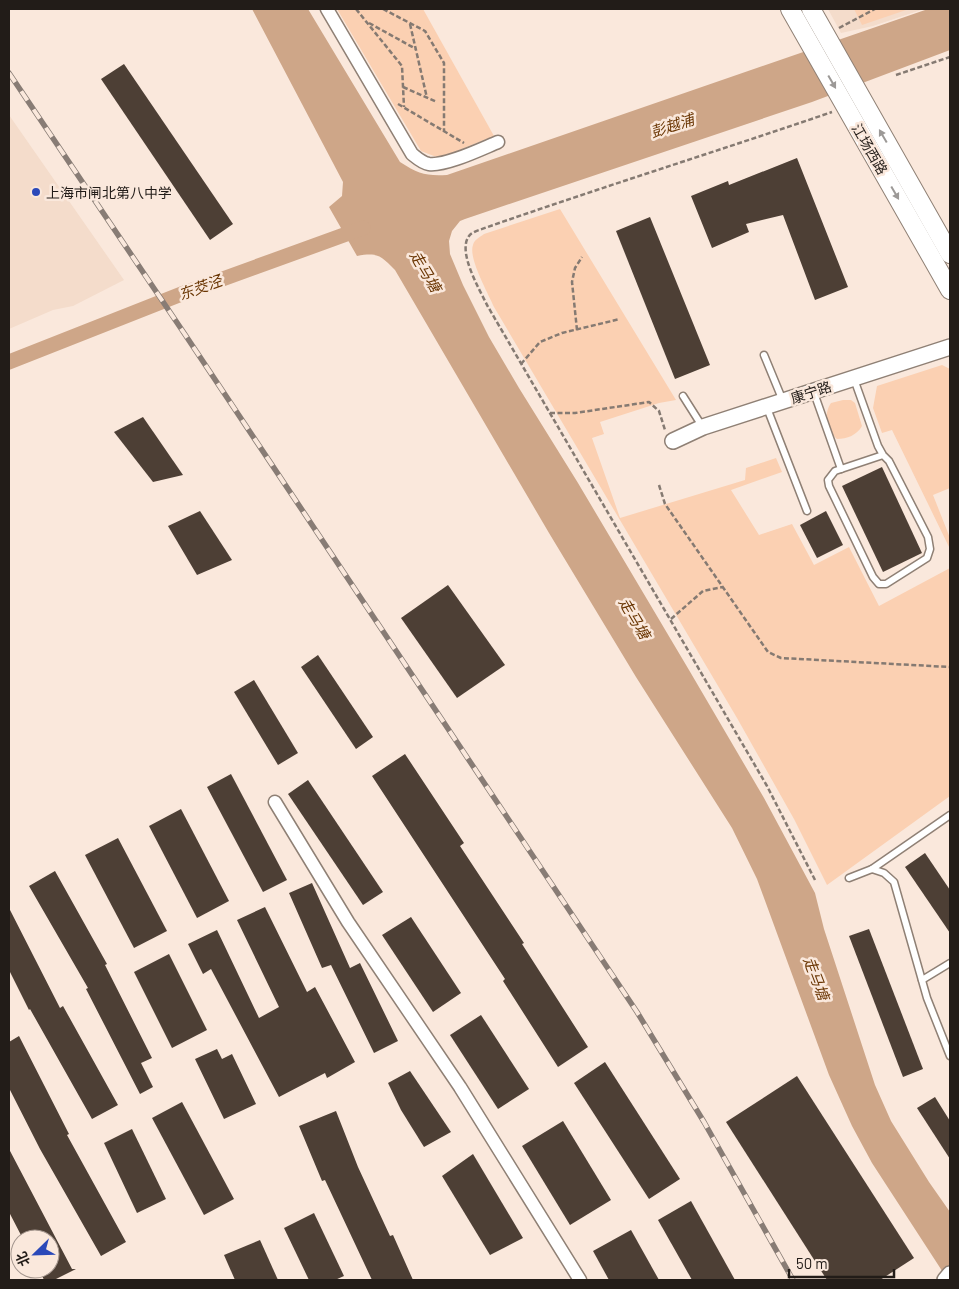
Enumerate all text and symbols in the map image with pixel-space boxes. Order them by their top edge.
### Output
one-way arrow [827,75,836,88]
water label: 彭越浦 [648,109,698,141]
street label: 江场西路 [849,121,891,177]
one-way arrow [878,129,887,142]
place label: 上海市闸北第八中学 [46,184,172,201]
one-way arrow [891,185,899,200]
marker: 上海市闸北第八中学 [30,186,42,198]
water label: 走马塘 [407,247,447,297]
water label: 东茭泾 [176,270,226,303]
street label: 康宁路 [788,377,834,407]
water label: 走马塘 [616,594,656,644]
water label: 走马塘 [801,954,835,1005]
north arrow [10,1229,60,1279]
scale bar [789,1246,894,1278]
text: 北 [12,1250,33,1269]
text: 50 m [796,1254,828,1272]

